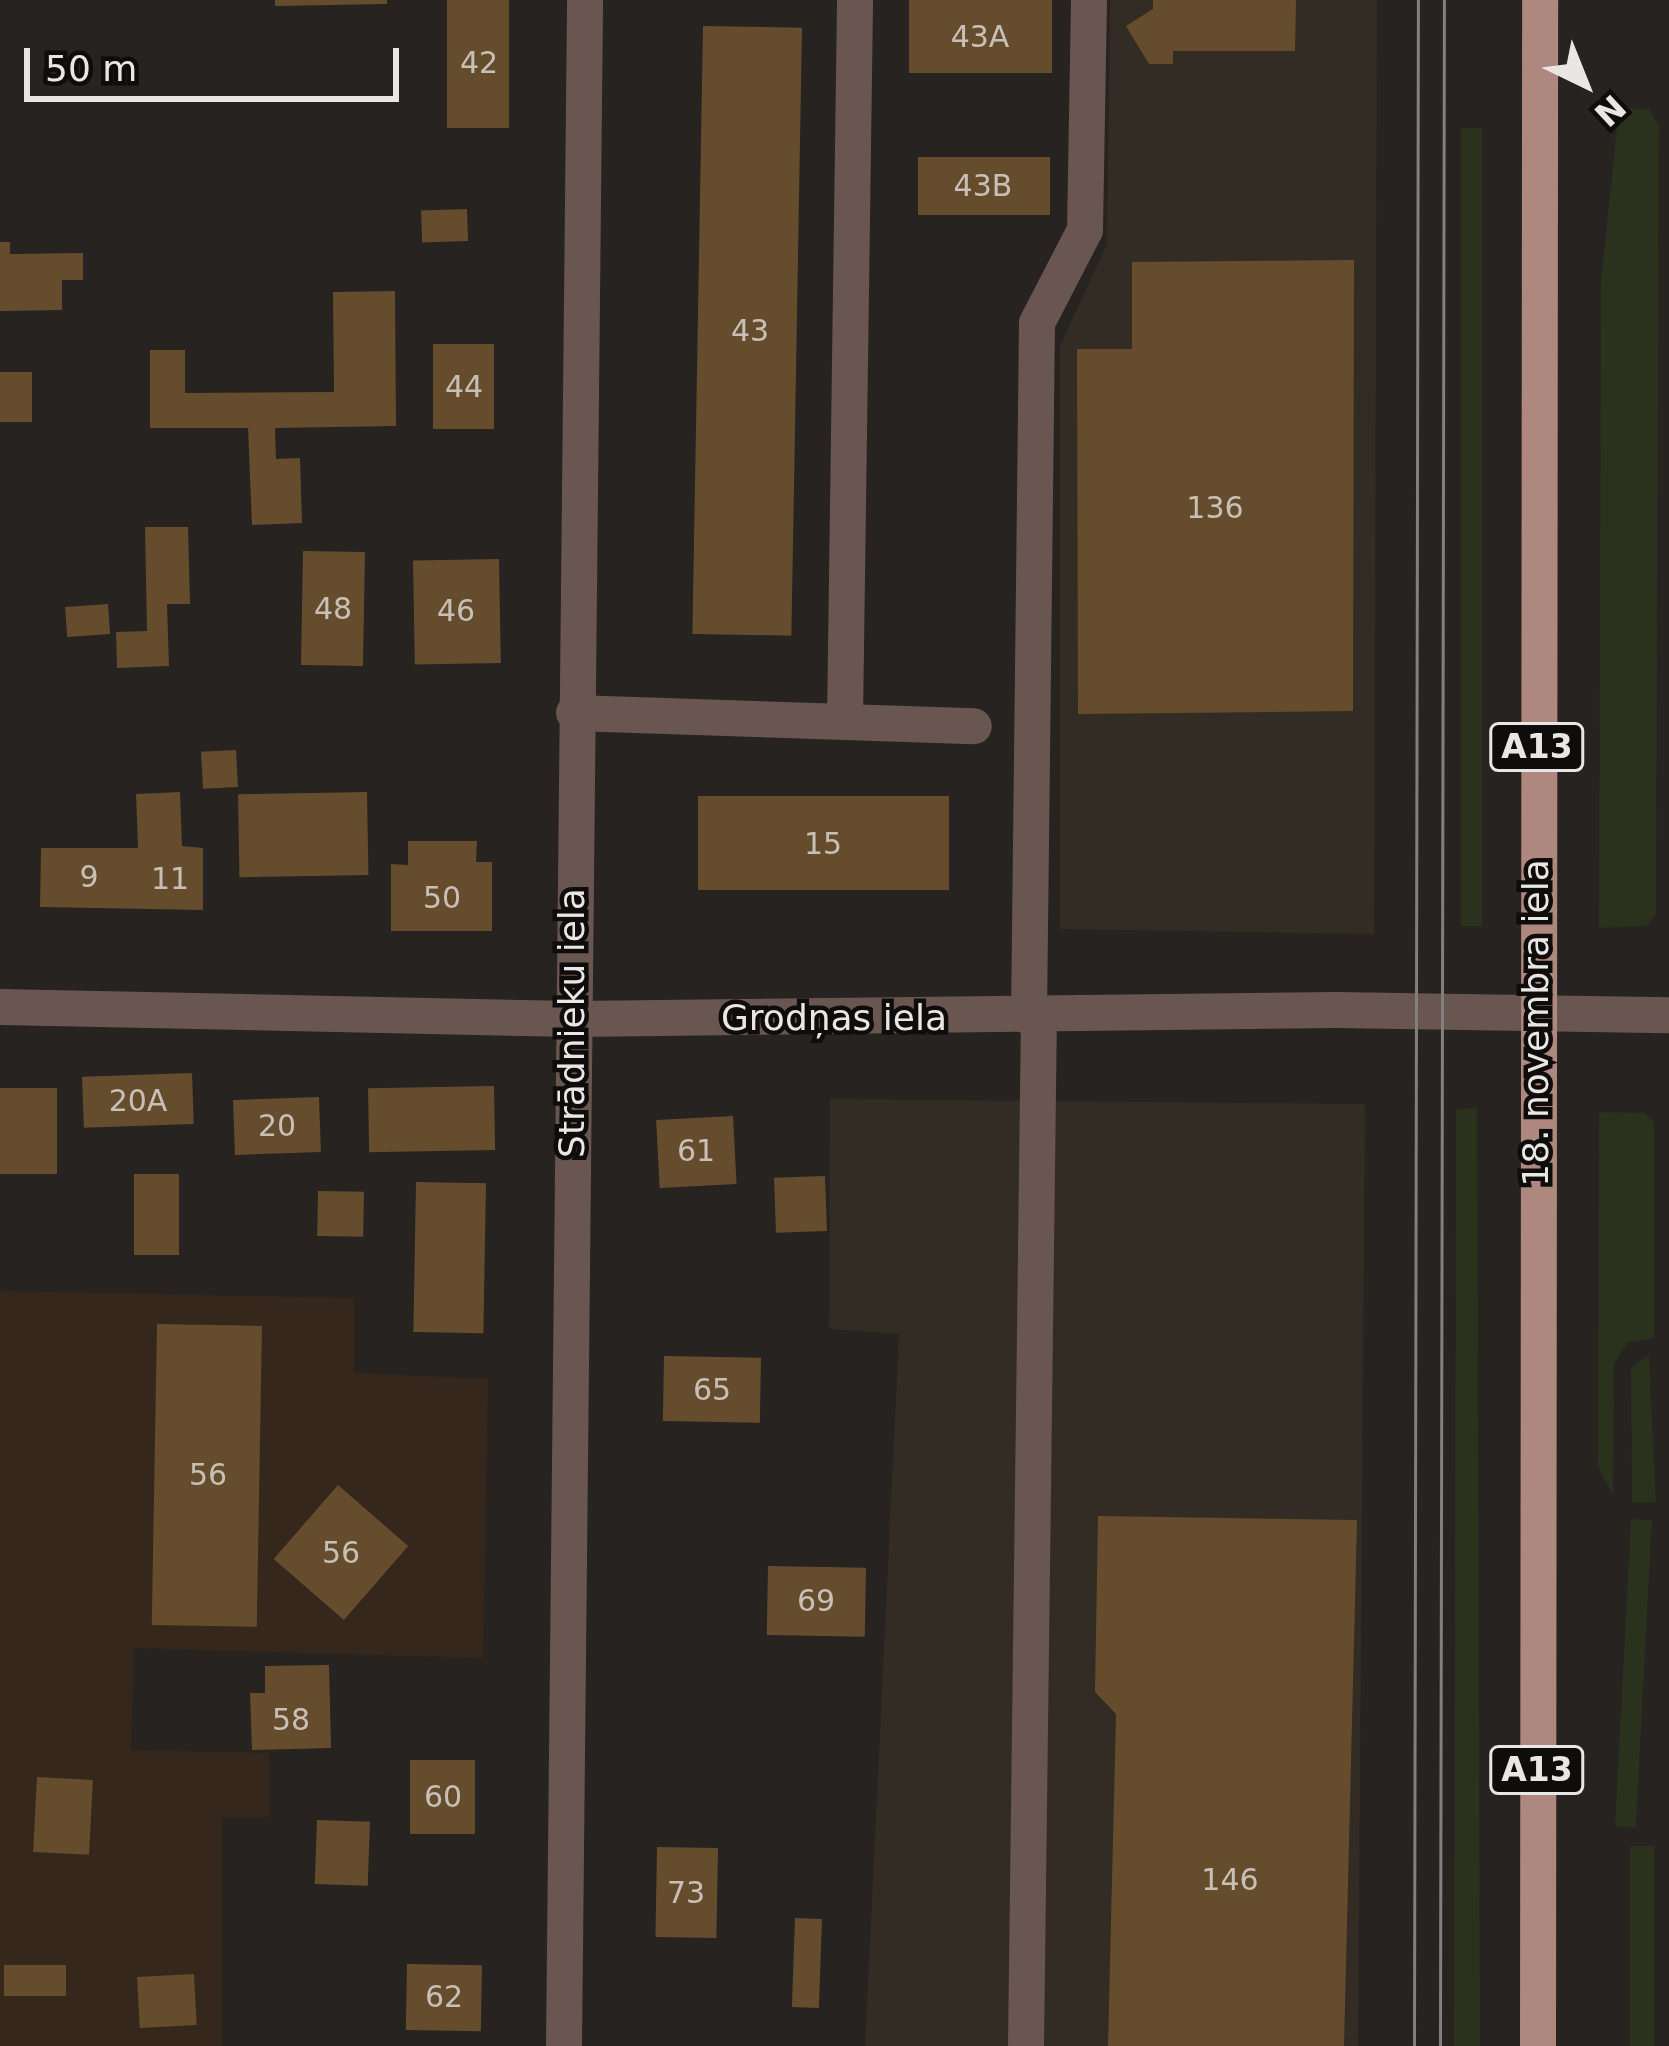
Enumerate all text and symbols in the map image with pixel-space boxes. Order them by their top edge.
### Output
house number: 43A [951,19,1009,55]
scale bar [30,24,405,98]
north arrow [1525,24,1645,144]
house number: 42 [460,45,498,81]
text: 50 m [45,48,137,89]
text: N [1586,87,1633,134]
house number: 43B [954,168,1012,204]
house number: 43 [731,313,769,349]
house number: 44 [445,369,483,405]
house number: 136 [1186,490,1244,526]
house number: 48 [314,591,352,627]
house number: 46 [437,593,475,629]
road number: A13 [1489,720,1585,774]
house number: 15 [804,826,842,862]
house number: 9 [79,859,99,895]
street label: 18. novembra iela [1514,859,1558,1187]
house number: 11 [151,861,189,897]
house number: 50 [423,880,461,916]
street label: Strādnieku iela [550,888,594,1158]
street label: Grodņas iela [721,996,947,1040]
house number: 20A [109,1083,167,1119]
house number: 20 [258,1108,296,1144]
house number: 61 [677,1133,715,1169]
house number: 65 [693,1372,731,1408]
house number: 56 [189,1457,227,1493]
house number: 56 [322,1535,360,1571]
house number: 69 [797,1583,835,1619]
house number: 58 [272,1702,310,1738]
road number: A13 [1489,1743,1585,1797]
house number: 60 [424,1779,462,1815]
house number: 146 [1201,1862,1259,1898]
house number: 73 [667,1875,705,1911]
house number: 62 [425,1979,463,2015]

